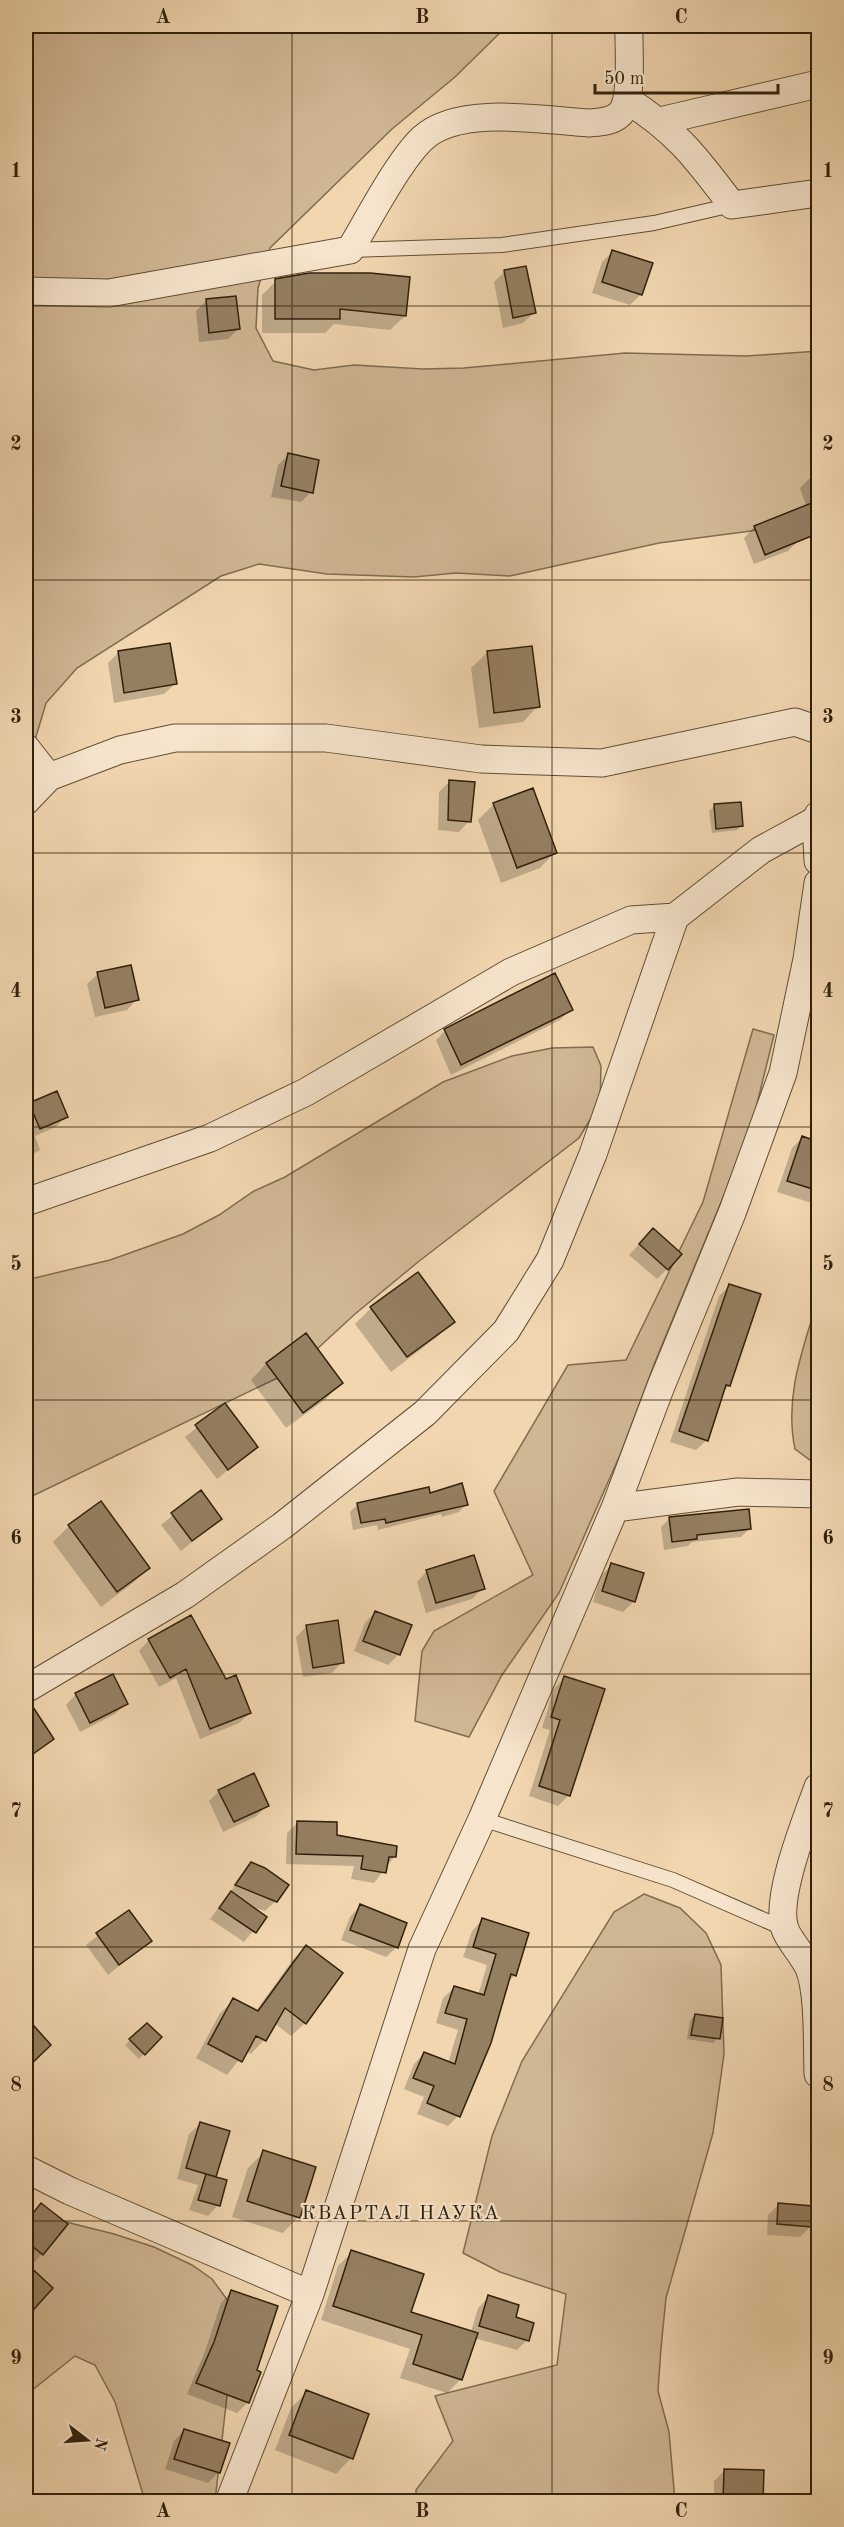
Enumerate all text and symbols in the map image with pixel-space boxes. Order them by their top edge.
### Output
text: A [155,8,171,28]
text: B [415,8,429,28]
text: C [674,8,688,28]
scale bar [595,57,778,95]
text: 50 m [604,70,644,88]
text: 1 [10,162,22,182]
text: 1 [822,162,834,182]
text: 2 [10,435,22,455]
text: 2 [822,435,834,455]
text: 3 [10,708,22,728]
text: 3 [822,708,834,728]
text: 4 [10,982,22,1002]
text: 4 [822,982,834,1002]
text: 5 [10,1254,22,1275]
text: 5 [822,1254,834,1275]
text: 6 [10,1529,22,1549]
text: 6 [822,1529,834,1549]
text: 7 [10,1802,22,1822]
text: 7 [822,1802,834,1822]
text: 8 [10,2076,22,2096]
text: 8 [822,2076,834,2096]
district label: КВАРТАЛ НАУКА [301,2204,501,2224]
text: 9 [10,2349,22,2369]
text: 9 [822,2349,834,2369]
north arrow [57,2410,117,2470]
text: N [90,2436,109,2453]
text: A [155,2502,171,2522]
text: B [415,2502,429,2522]
text: C [674,2502,688,2522]

